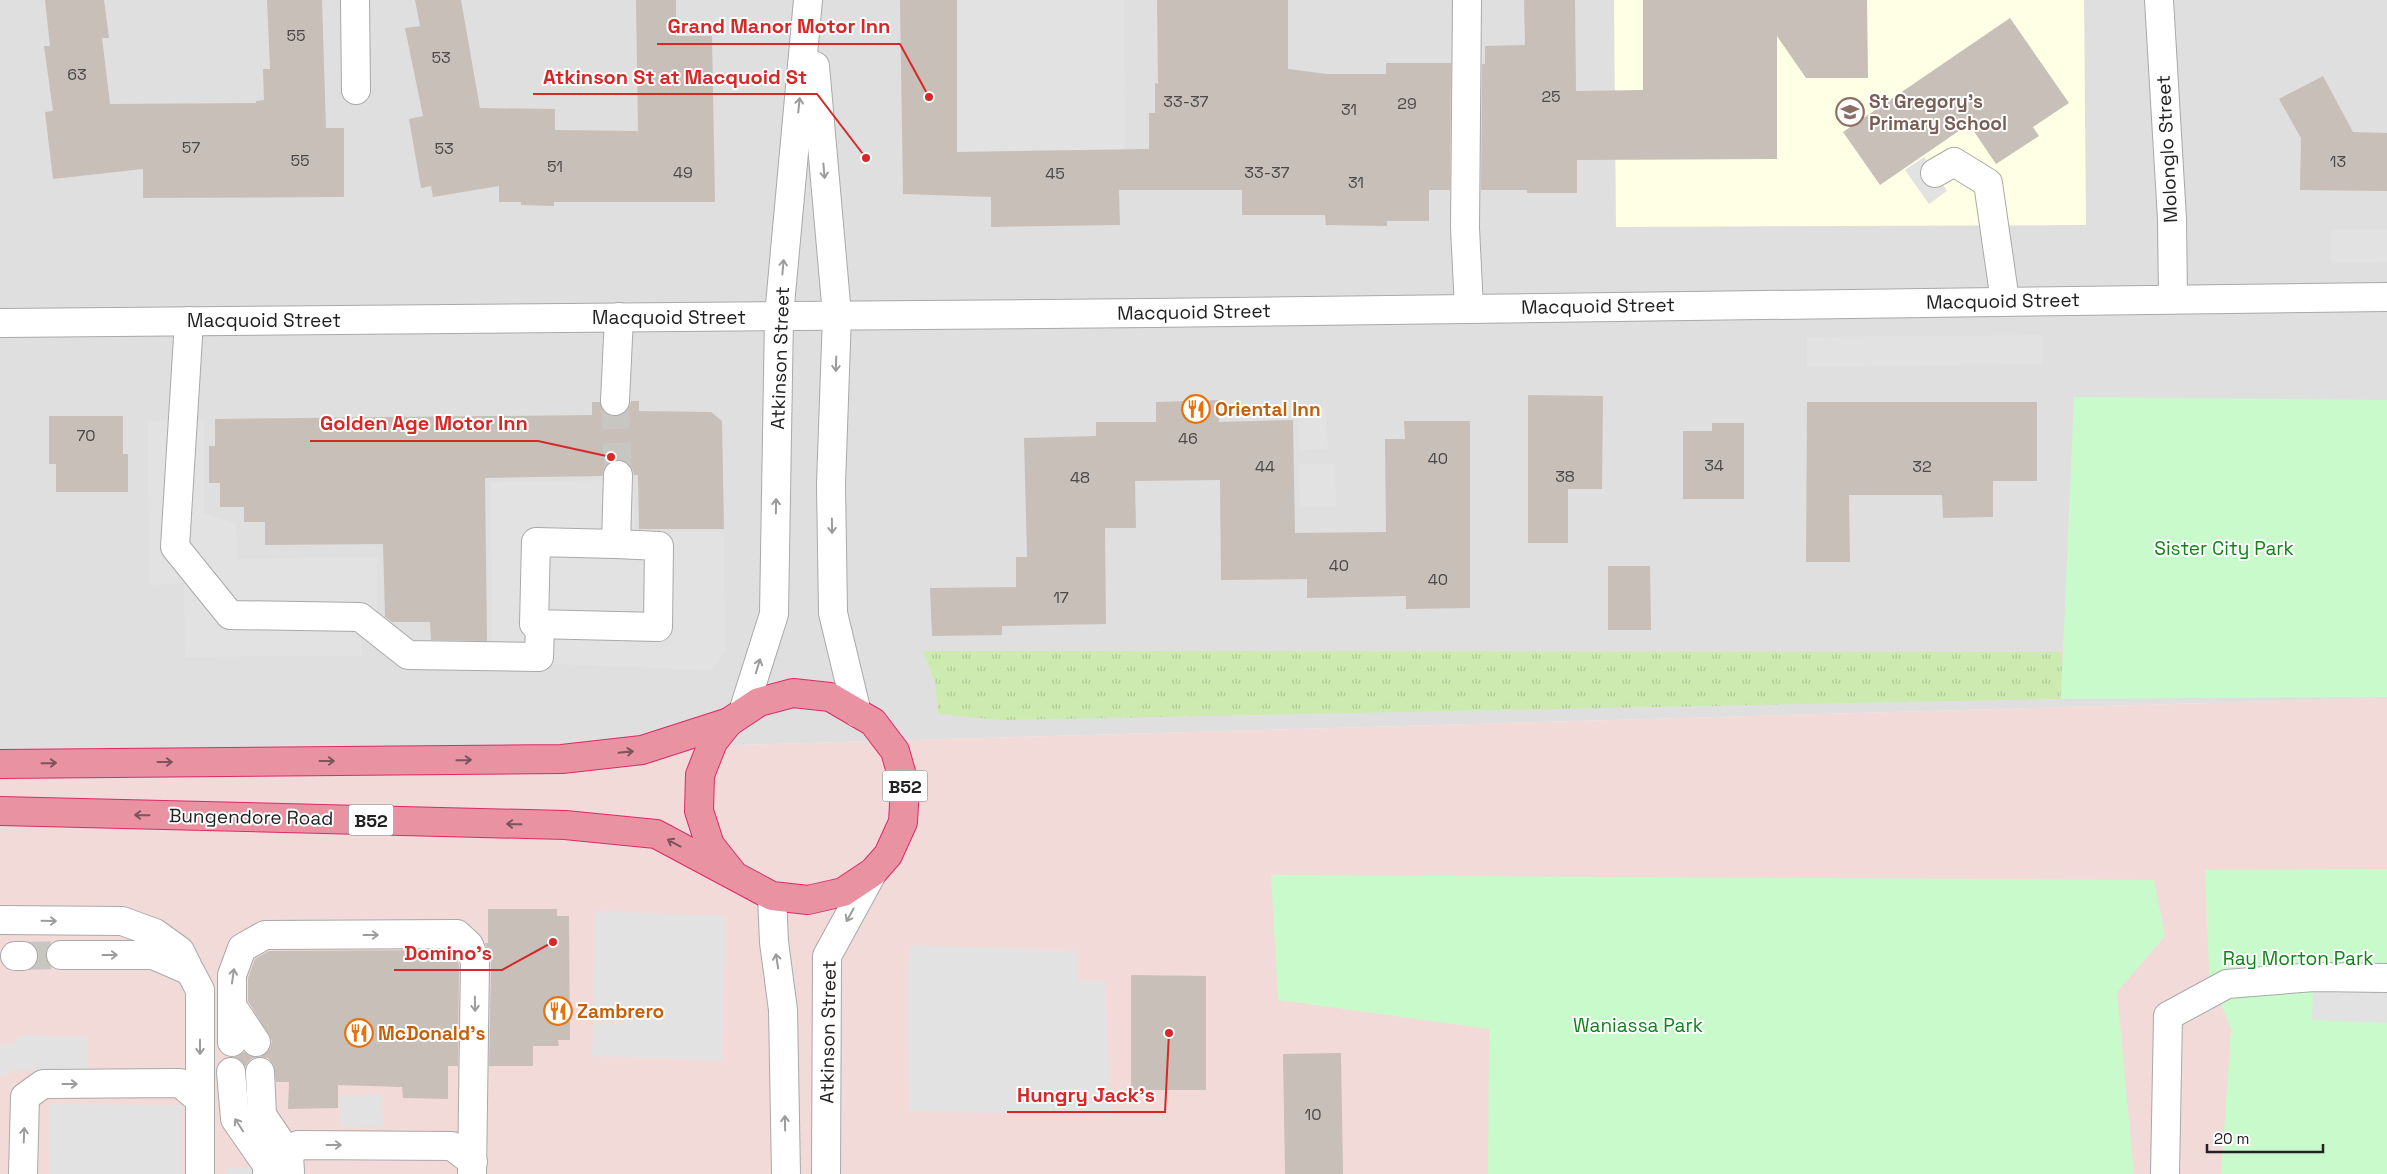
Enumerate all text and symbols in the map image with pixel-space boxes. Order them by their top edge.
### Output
callout: Grand Manor Motor Inn [657,9,900,44]
text: Grand Manor Motor Inn [668,13,890,39]
house number: 55 [286,25,306,46]
house number: 53 [431,47,451,68]
callout: Atkinson St at Macquoid St [533,59,817,94]
house number: 63 [67,64,87,85]
text: Atkinson St at Macquoid St [543,64,807,90]
street label: Molonglo Street [2151,75,2183,223]
house number: 25 [1541,86,1561,107]
place label: St Gregory's Primary School [1869,89,2007,136]
house number: 33-37 [1163,91,1209,112]
house number: 29 [1397,93,1417,114]
school or university icon: St Gregory's Primary School [1835,97,1865,127]
one-way arrow [794,98,803,114]
house number: 31 [1341,99,1357,120]
house number: 57 [182,137,200,158]
house number: 53 [434,138,454,159]
house number: 55 [290,150,310,171]
house number: 13 [2330,151,2346,172]
house number: 51 [547,156,563,177]
house number: 49 [673,162,693,183]
one-way arrow [819,162,829,178]
house number: 33-37 [1244,162,1290,183]
house number: 45 [1045,163,1065,184]
house number: 31 [1348,172,1364,193]
one-way arrow [779,259,788,275]
street label: Atkinson Street [765,286,795,430]
street label: Macquoid Street [1926,287,2080,315]
street label: Macquoid Street [1521,292,1675,320]
street label: Macquoid Street [1117,298,1271,326]
street label: Macquoid Street [592,305,746,330]
street label: Macquoid Street [187,308,341,333]
one-way arrow [831,355,840,371]
restaurant icon: Oriental Inn [1181,394,1211,424]
place label: Oriental Inn [1215,397,1321,422]
callout: Golden Age Motor Inn [310,406,538,441]
text: Golden Age Motor Inn [320,410,528,436]
house number: 70 [76,425,96,446]
house number: 46 [1178,428,1198,449]
house number: 40 [1428,448,1448,469]
house number: 34 [1704,455,1724,476]
house number: 44 [1255,456,1275,477]
house number: 32 [1912,456,1932,477]
house number: 38 [1555,466,1575,487]
house number: 48 [1070,467,1090,488]
one-way arrow [771,498,781,514]
one-way arrow [827,518,837,534]
park label: Sister City Park [2154,536,2294,561]
house number: 40 [1329,555,1349,576]
house number: 40 [1428,569,1448,590]
house number: 17 [1053,587,1069,608]
one-way arrow [753,658,763,674]
one-way arrow [617,747,633,757]
one-way arrow [455,755,471,765]
one-way arrow [319,756,335,766]
one-way arrow [156,757,173,767]
one-way arrow [40,758,56,768]
road number: B52 [882,770,928,801]
street label: Bungendore Road [169,803,333,831]
road number: B52 [348,804,394,836]
one-way arrow [134,810,150,819]
one-way arrow [506,819,522,829]
one-way arrow [667,838,682,847]
one-way arrow [844,907,854,922]
one-way arrow [40,916,56,925]
one-way arrow [362,930,379,940]
callout: Domino's [394,935,502,970]
text: Domino's [404,940,492,966]
park label: Ray Morton Park [2223,946,2373,971]
one-way arrow [102,950,118,960]
one-way arrow [771,953,781,969]
street label: Atkinson Street [814,960,842,1104]
one-way arrow [229,969,239,985]
one-way arrow [470,996,480,1012]
restaurant icon: Zambrero [543,996,573,1026]
place label: Zambrero [577,999,664,1024]
park label: Waniassa Park [1573,1013,1703,1038]
restaurant icon: McDonald's [344,1018,374,1048]
place label: McDonald's [378,1021,485,1046]
one-way arrow [195,1038,205,1055]
callout: Hungry Jack's [1007,1077,1165,1112]
one-way arrow [62,1079,78,1089]
text: Hungry Jack's [1017,1082,1155,1108]
house number: 10 [1305,1104,1321,1125]
one-way arrow [780,1115,790,1132]
one-way arrow [234,1118,245,1132]
scale bar [2207,1122,2323,1154]
one-way arrow [19,1128,28,1144]
text: 20 m [2214,1129,2249,1148]
one-way arrow [325,1140,341,1150]

